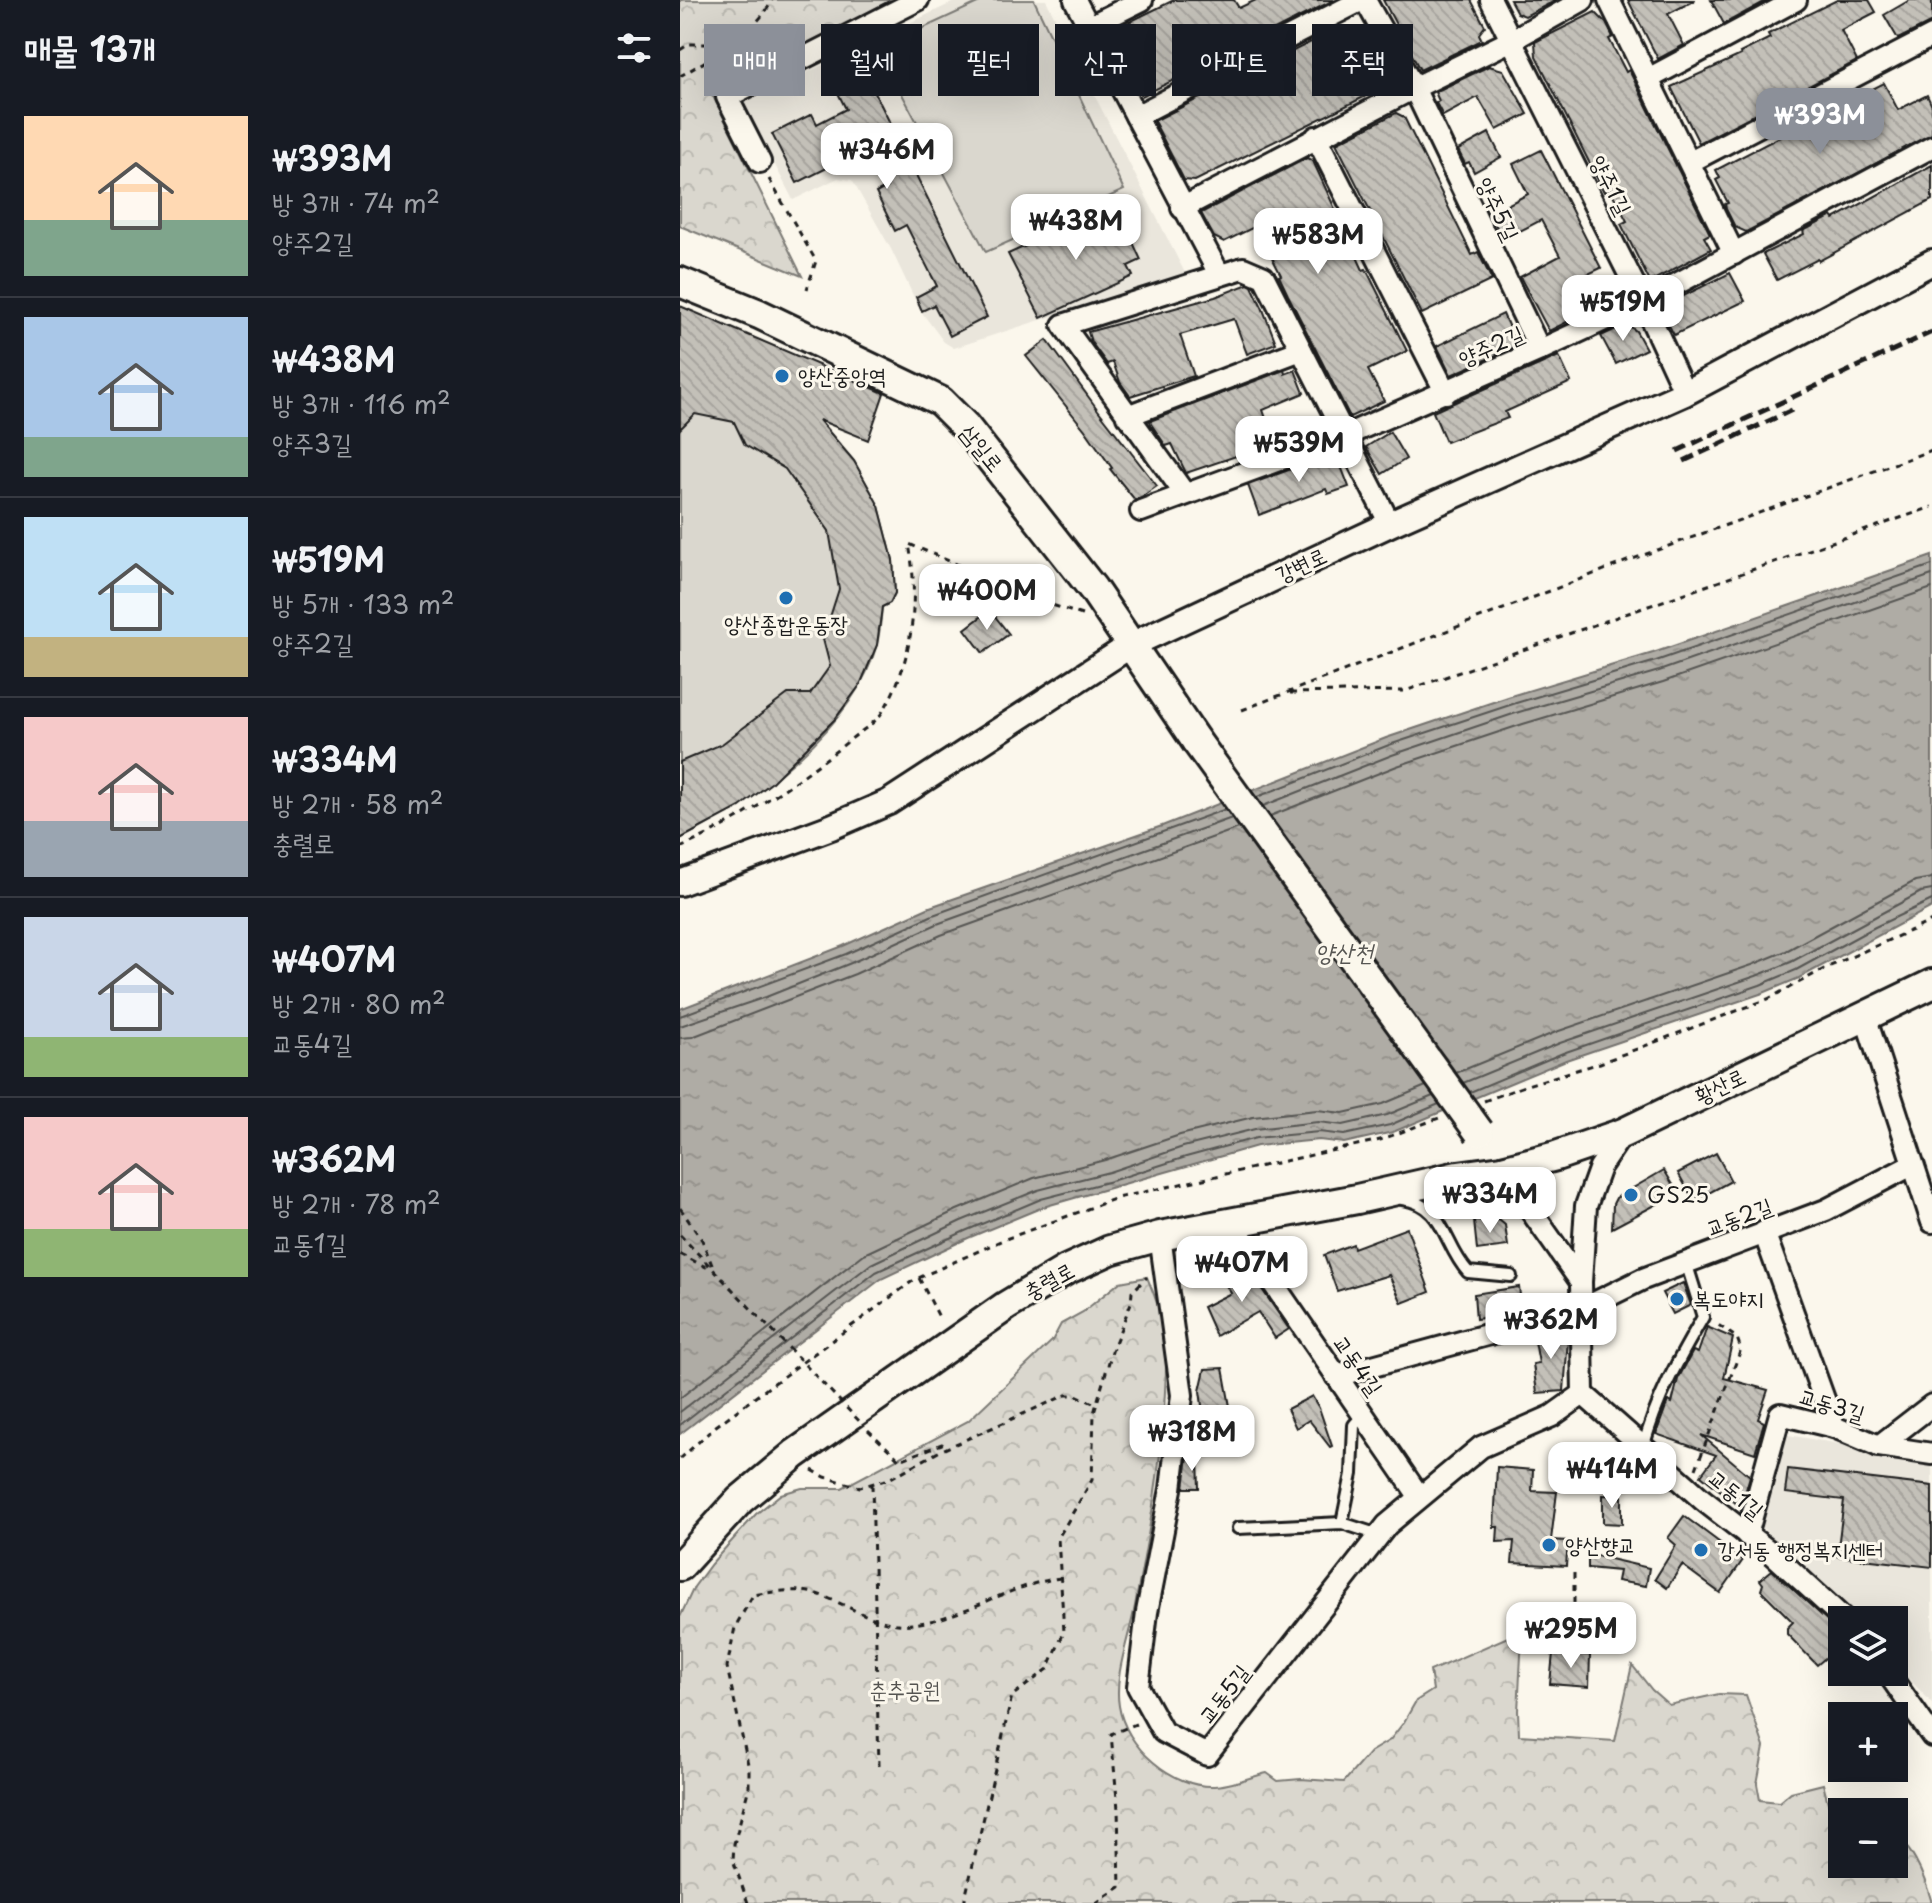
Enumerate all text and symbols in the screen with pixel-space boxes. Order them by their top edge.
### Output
text: 매물 13개 [24,22,156,74]
chip: 매매 [704,24,805,96]
chip: 월세 [821,24,922,96]
chip: 필터 [938,24,1039,96]
chip: 신규 [1055,24,1156,96]
chip: 아파트 [1172,24,1296,96]
chip: 주택 [1312,24,1413,96]
icon: filters [612,26,656,70]
pin: ₩393M [1764,88,1876,156]
text: ₩393M [1774,94,1866,133]
pin: ₩346M [831,123,943,191]
text: ₩346M [839,129,935,168]
text: ₩393M [272,131,392,183]
icon: home [88,148,184,244]
street label: 양주1길 [1583,149,1641,220]
street label: 양주5길 [1470,171,1529,246]
text: 방 3개 · 74 m² [272,183,440,222]
pin: ₩438M [1020,194,1132,262]
text: ₩438M [1029,200,1123,239]
pin: ₩583M [1262,208,1374,276]
text: ₩583M [1272,214,1364,253]
text: 양주2길 [272,222,353,261]
pin: ₩519M [1567,275,1679,343]
text: ₩519M [1580,281,1666,320]
street label: 양주2길 [1452,315,1529,374]
text: ₩438M [272,332,396,384]
icon: home [88,349,184,445]
place label: 양산중앙역 [798,358,887,391]
marker: 양산중앙역 [773,367,791,385]
text: 방 3개 · 116 m² [272,384,451,423]
street label: 삼일로 [954,416,1013,478]
pin: ₩539M [1243,416,1355,484]
text: ₩539M [1253,422,1345,461]
text: 양주3길 [272,423,352,462]
text: ₩519M [272,532,385,584]
street label: 강변로 [1269,537,1331,590]
icon: home [88,549,184,645]
pin: ₩400M [931,564,1043,632]
text: ₩400M [937,570,1037,609]
text: 방 5개 · 133 m² [272,584,455,623]
marker: 양산종합운동장 [777,589,795,607]
place label: 양산종합운동장 [724,606,848,639]
text: 양주2길 [272,623,353,662]
text: ₩334M [272,732,398,784]
icon: home [88,749,184,845]
text: 방 2개 · 58 m² [272,784,443,823]
text: 충렬로 [272,823,335,862]
text: ₩407M [272,932,396,984]
water label: 양산천 [1315,933,1376,969]
icon: home [88,949,184,1045]
text: 방 2개 · 80 m² [272,984,446,1023]
text: 교동4길 [272,1023,352,1062]
street label: 황산로 [1688,1058,1750,1111]
text: ₩362M [272,1132,396,1184]
icon: home [88,1149,184,1245]
pin: ₩334M [1434,1167,1546,1235]
text: ₩334M [1442,1173,1538,1212]
place label: GS25 [1647,1177,1709,1210]
text: 방 2개 · 78 m² [272,1184,441,1223]
marker: GS25 [1622,1186,1640,1204]
street label: 교동2길 [1700,1188,1777,1243]
text: 교동1길 [272,1223,346,1262]
pin: ₩407M [1186,1236,1298,1304]
text: ₩407M [1194,1242,1290,1281]
street label: 충렬로 [1017,1252,1079,1307]
place label: 복도야지 [1693,1281,1764,1314]
marker: 복도야지 [1668,1290,1686,1308]
pin: ₩362M [1495,1293,1607,1361]
text: ₩362M [1503,1299,1599,1338]
street label: 교동4길 [1326,1327,1392,1402]
street label: 교동3길 [1795,1378,1870,1429]
pin: ₩318M [1136,1405,1248,1473]
text: ₩318M [1148,1411,1236,1450]
pin: ₩414M [1556,1442,1668,1510]
text: ₩414M [1566,1448,1658,1487]
street label: 교동1길 [1702,1460,1772,1526]
place label: 양산향교 [1565,1527,1636,1560]
place label: 강서동 행정복지센터 [1717,1532,1883,1565]
marker: 양산향교 [1540,1536,1558,1554]
marker: 강서동 행정복지센터 [1692,1541,1710,1559]
pin: ₩295M [1515,1602,1627,1670]
map controls [1828,1606,1908,1878]
button: layers [1828,1606,1908,1686]
text: ₩295M [1524,1608,1618,1647]
street label: 교동5길 [1189,1656,1257,1730]
park label: 춘추공원 [870,1672,940,1705]
button: + [1828,1702,1908,1782]
button: − [1828,1798,1908,1878]

